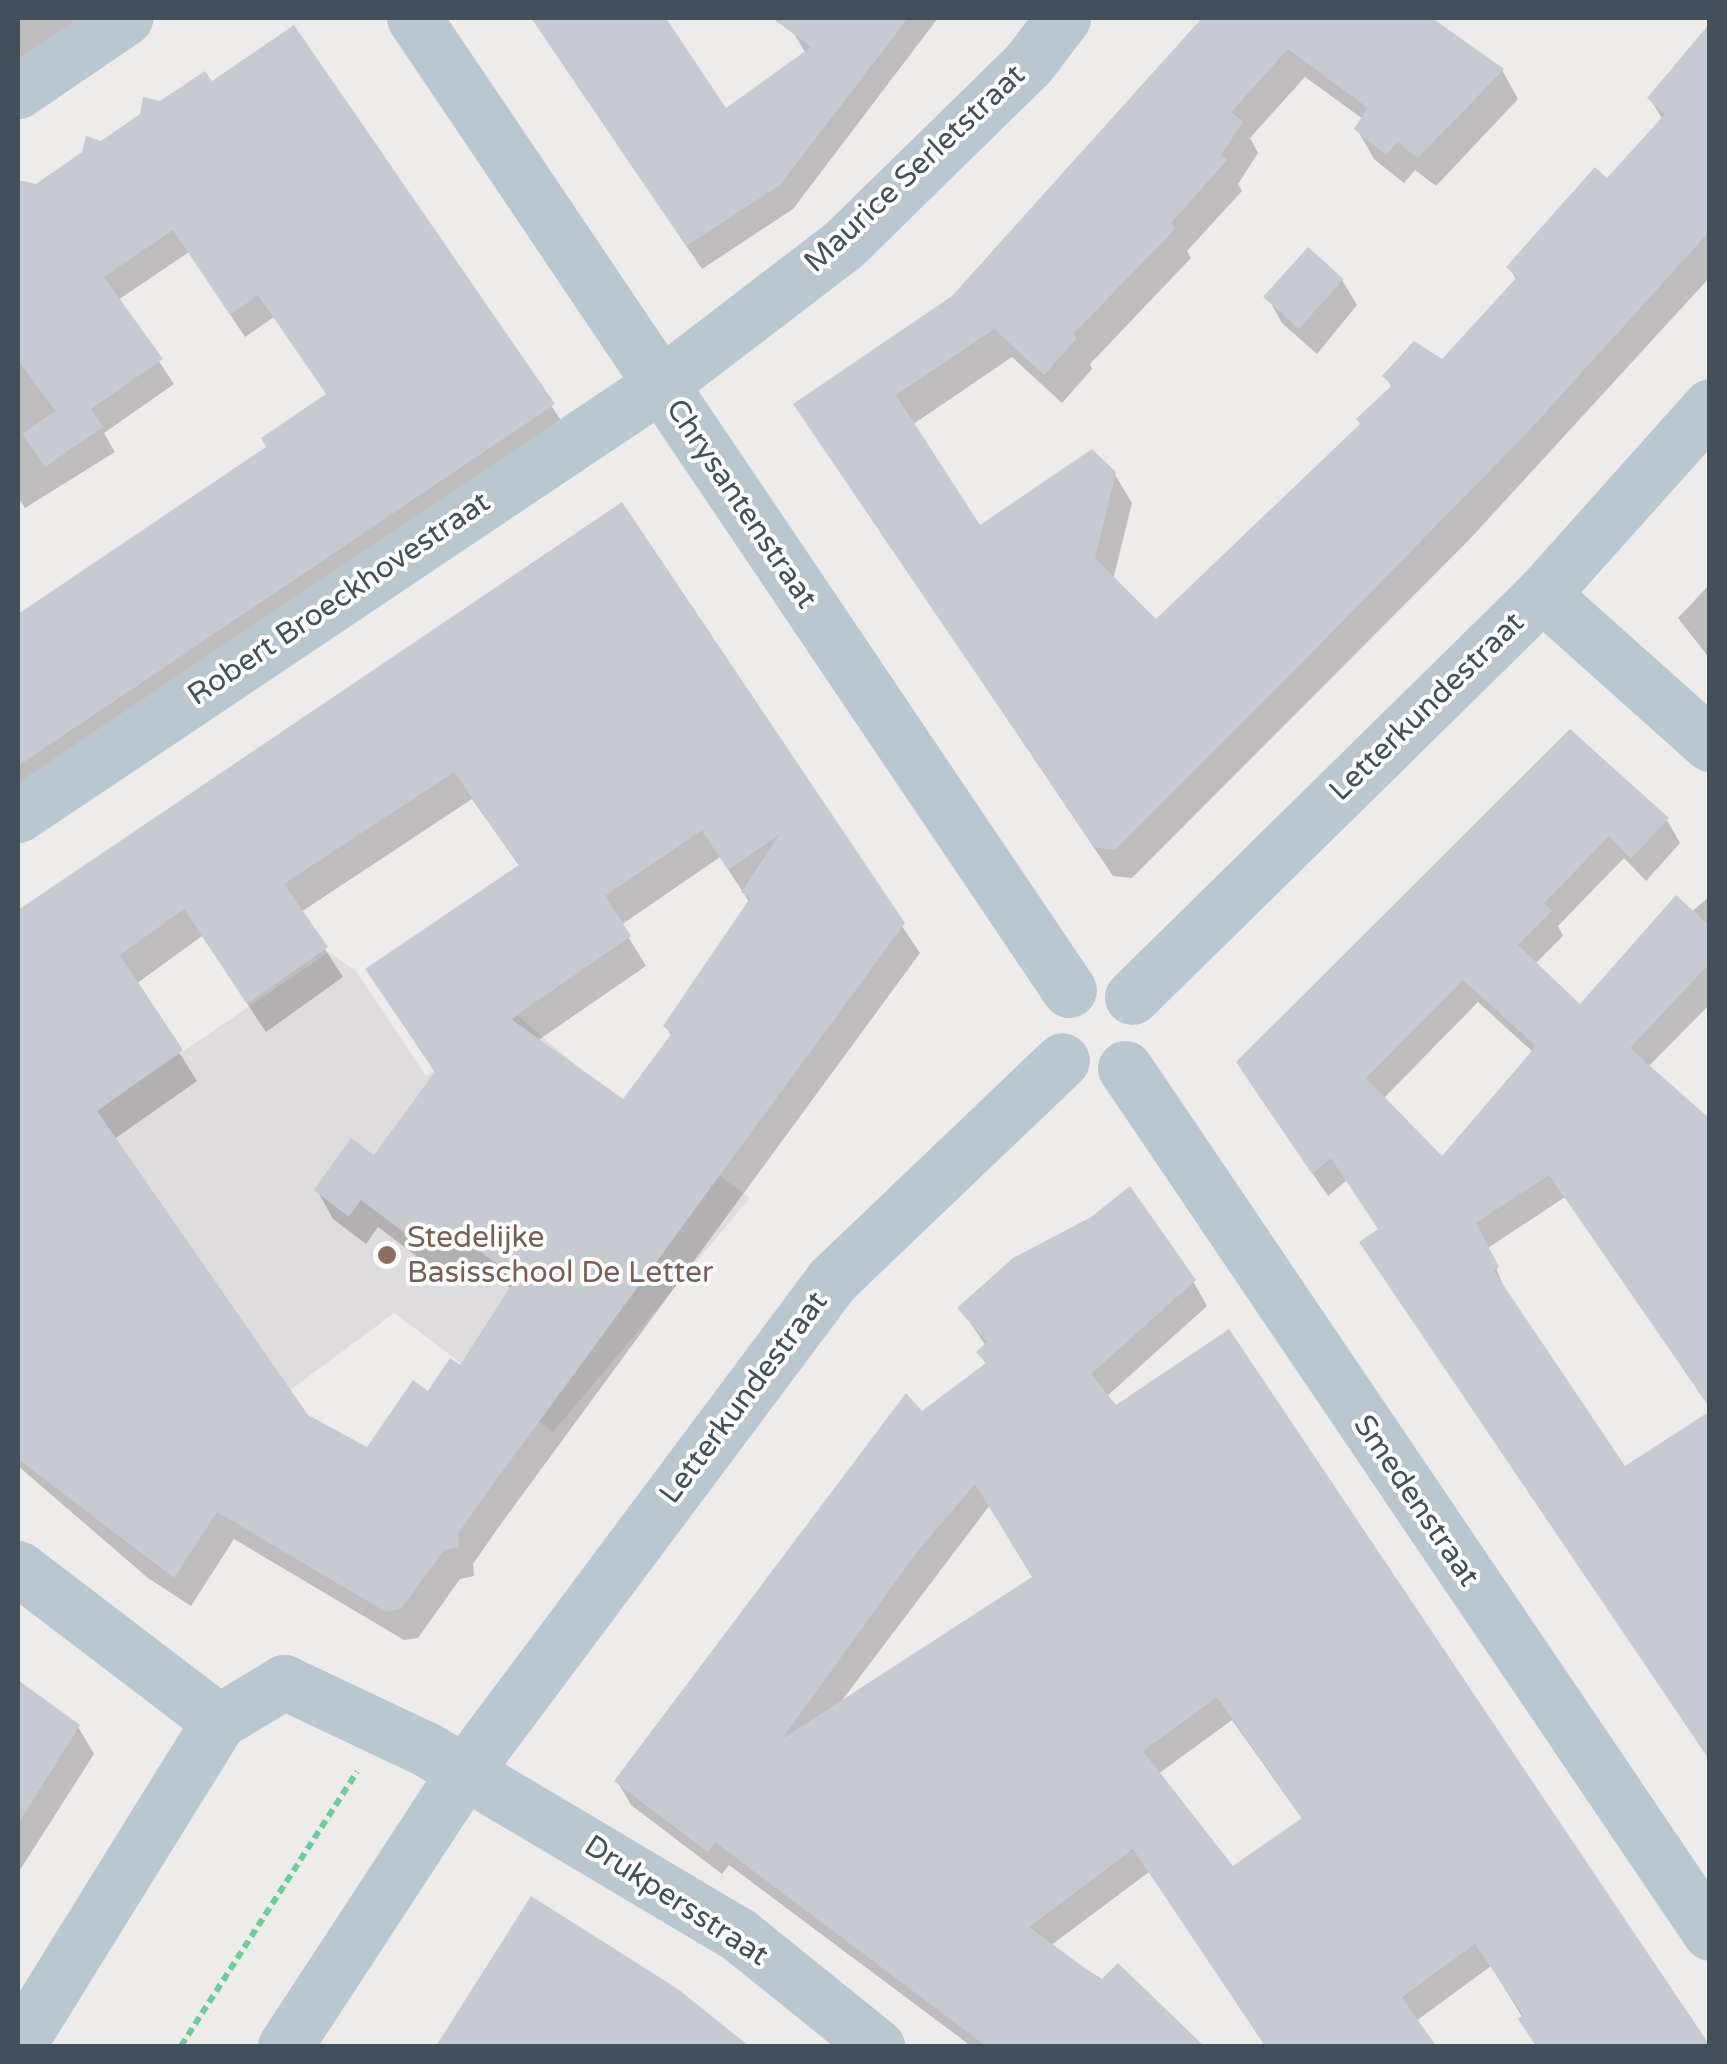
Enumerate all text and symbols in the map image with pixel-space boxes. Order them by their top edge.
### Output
street label: Maurice Serletstraat [797,57,1033,281]
street label: Chrysantenstraat [658,393,824,615]
street label: Robert Broeckhovestraat [181,484,497,714]
street label: Letterkundestraat [1322,605,1532,809]
place label: Stedelijke Basisschool De Letter [407,1220,714,1290]
marker: Stedelijke Basisschool De Letter [376,1244,398,1266]
street label: Letterkundestraat [653,1285,835,1511]
street label: Smedenstraat [1345,1408,1487,1594]
street label: Drukpersstraat [577,1828,775,1974]

